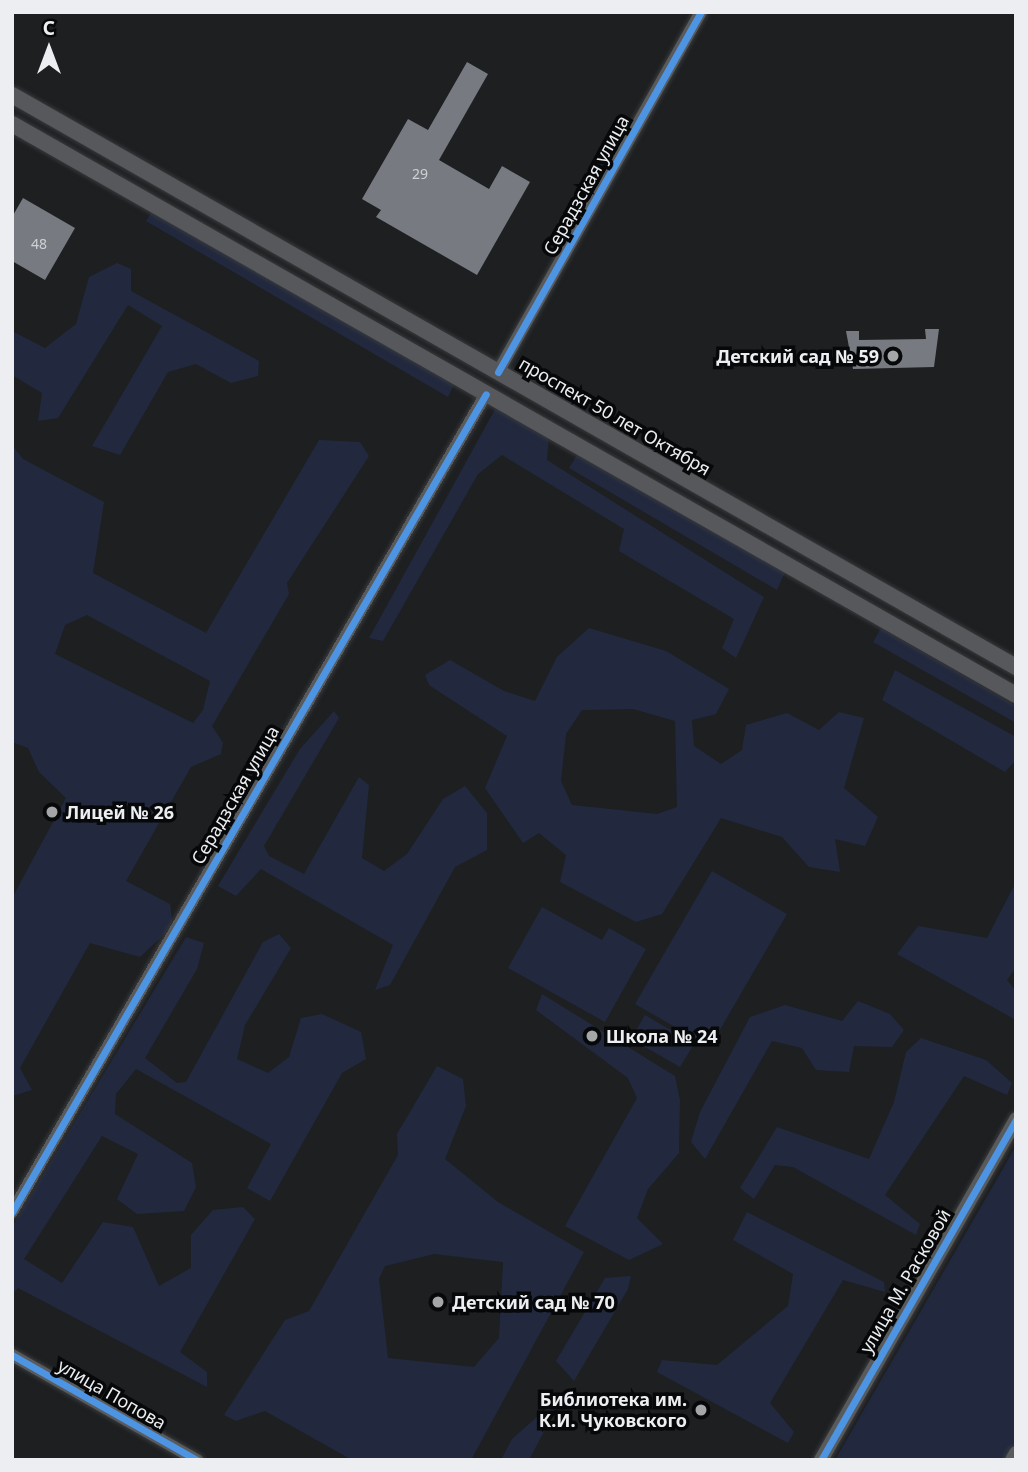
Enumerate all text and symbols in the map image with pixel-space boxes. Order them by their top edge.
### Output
north arrow [14,14,84,84]
text: С [43,15,55,41]
street label: Серадзская улица [539,111,633,259]
house number: 29 [412,166,428,182]
house number: 48 [31,236,47,252]
place label: Детский сад № 59 [716,345,879,367]
marker: Детский сад № 59 [885,348,901,364]
street label: проспект 50 лет Октября [515,352,715,480]
street label: Серадзская улица [187,722,283,868]
place label: Лицей № 26 [66,801,174,823]
marker: Лицей № 26 [44,804,60,820]
place label: Школа № 24 [606,1025,718,1047]
marker: Школа № 24 [584,1028,600,1044]
street label: улица М. Расковой [855,1205,955,1357]
place label: Детский сад № 70 [452,1291,615,1313]
marker: Детский сад № 70 [430,1294,446,1310]
street label: улица Попова [54,1354,170,1434]
place label: Библиотека им. К.И. Чуковского [539,1389,687,1432]
marker: Библиотека им. К.И. Чуковского [693,1402,709,1418]

